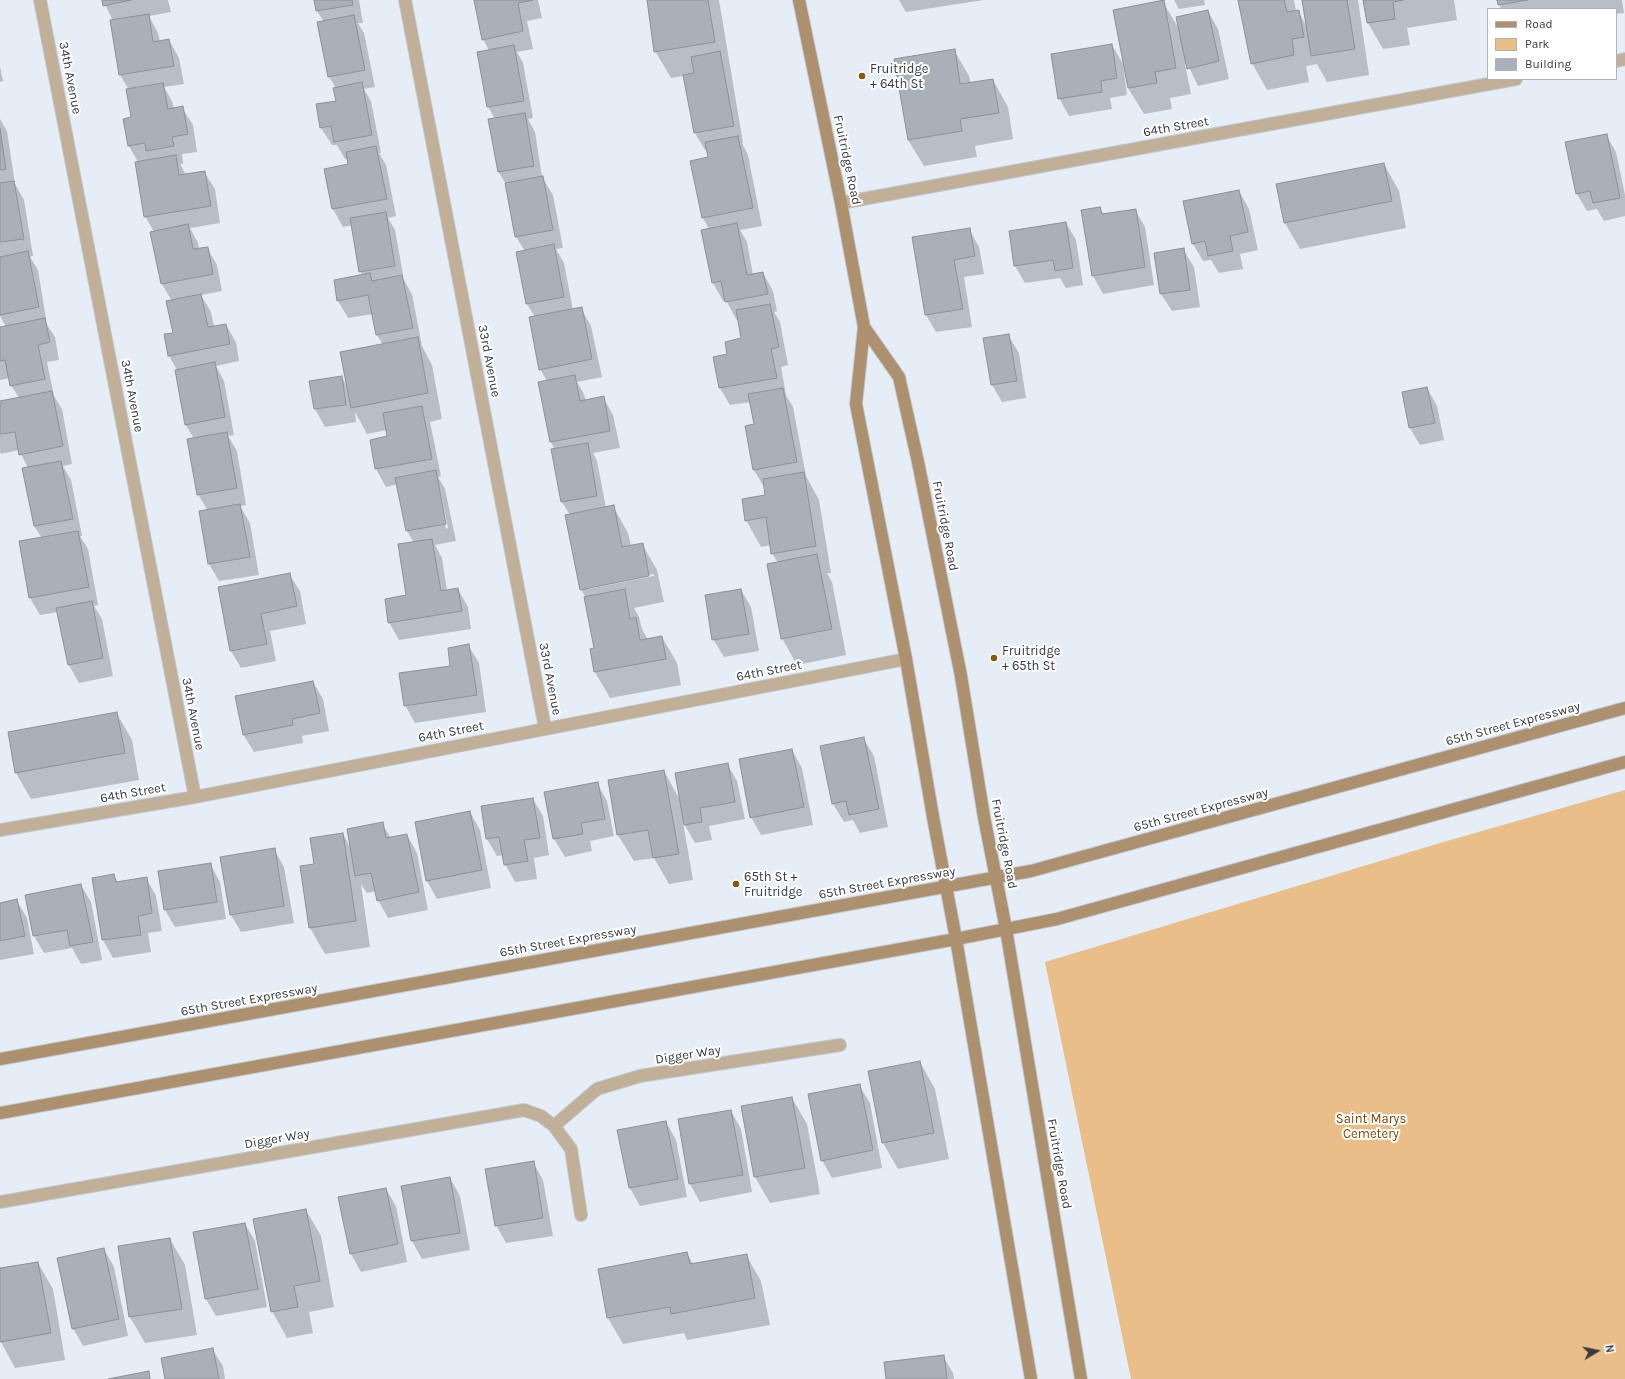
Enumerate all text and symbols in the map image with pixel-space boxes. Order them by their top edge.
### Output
legend [1487,8,1617,80]
text: Road [1525,17,1553,31]
text: Park [1525,37,1549,51]
street label: 34th Avenue [55,40,85,116]
text: Building [1525,57,1571,71]
place label: Fruitridge + 64th St [870,61,928,92]
marker: Fruitridge + 64th St [857,71,867,81]
street label: Fruitridge Road [830,114,864,206]
street label: 64th Street [1142,114,1210,140]
street label: 33rd Avenue [474,323,504,399]
street label: 34th Avenue [117,358,147,434]
street label: Fruitridge Road [929,480,961,572]
street label: 33rd Avenue [535,641,565,717]
place label: Fruitridge + 65th St [1002,643,1060,674]
marker: Fruitridge + 65th St [989,653,999,663]
street label: 64th Street [735,657,803,685]
street label: 34th Avenue [178,676,208,752]
street label: 65th Street Expressway [1444,699,1582,749]
street label: 64th Street [417,718,485,746]
street label: 64th Street [99,780,167,806]
street label: 65th Street Expressway [1132,785,1270,835]
street label: Fruitridge Road [988,798,1020,890]
street label: 65th Street Expressway [817,863,957,903]
place label: 65th St + Fruitridge [744,869,802,900]
marker: 65th St + Fruitridge [731,879,741,889]
street label: 65th Street Expressway [498,921,638,961]
street label: 65th Street Expressway [179,980,319,1020]
street label: Digger Way [654,1042,722,1068]
park label: Saint Marys Cemetery [1336,1111,1406,1142]
street label: Fruitridge Road [1043,1118,1075,1210]
street label: Digger Way [243,1126,311,1152]
north arrow [1577,1331,1617,1371]
text: N [1602,1344,1616,1354]

